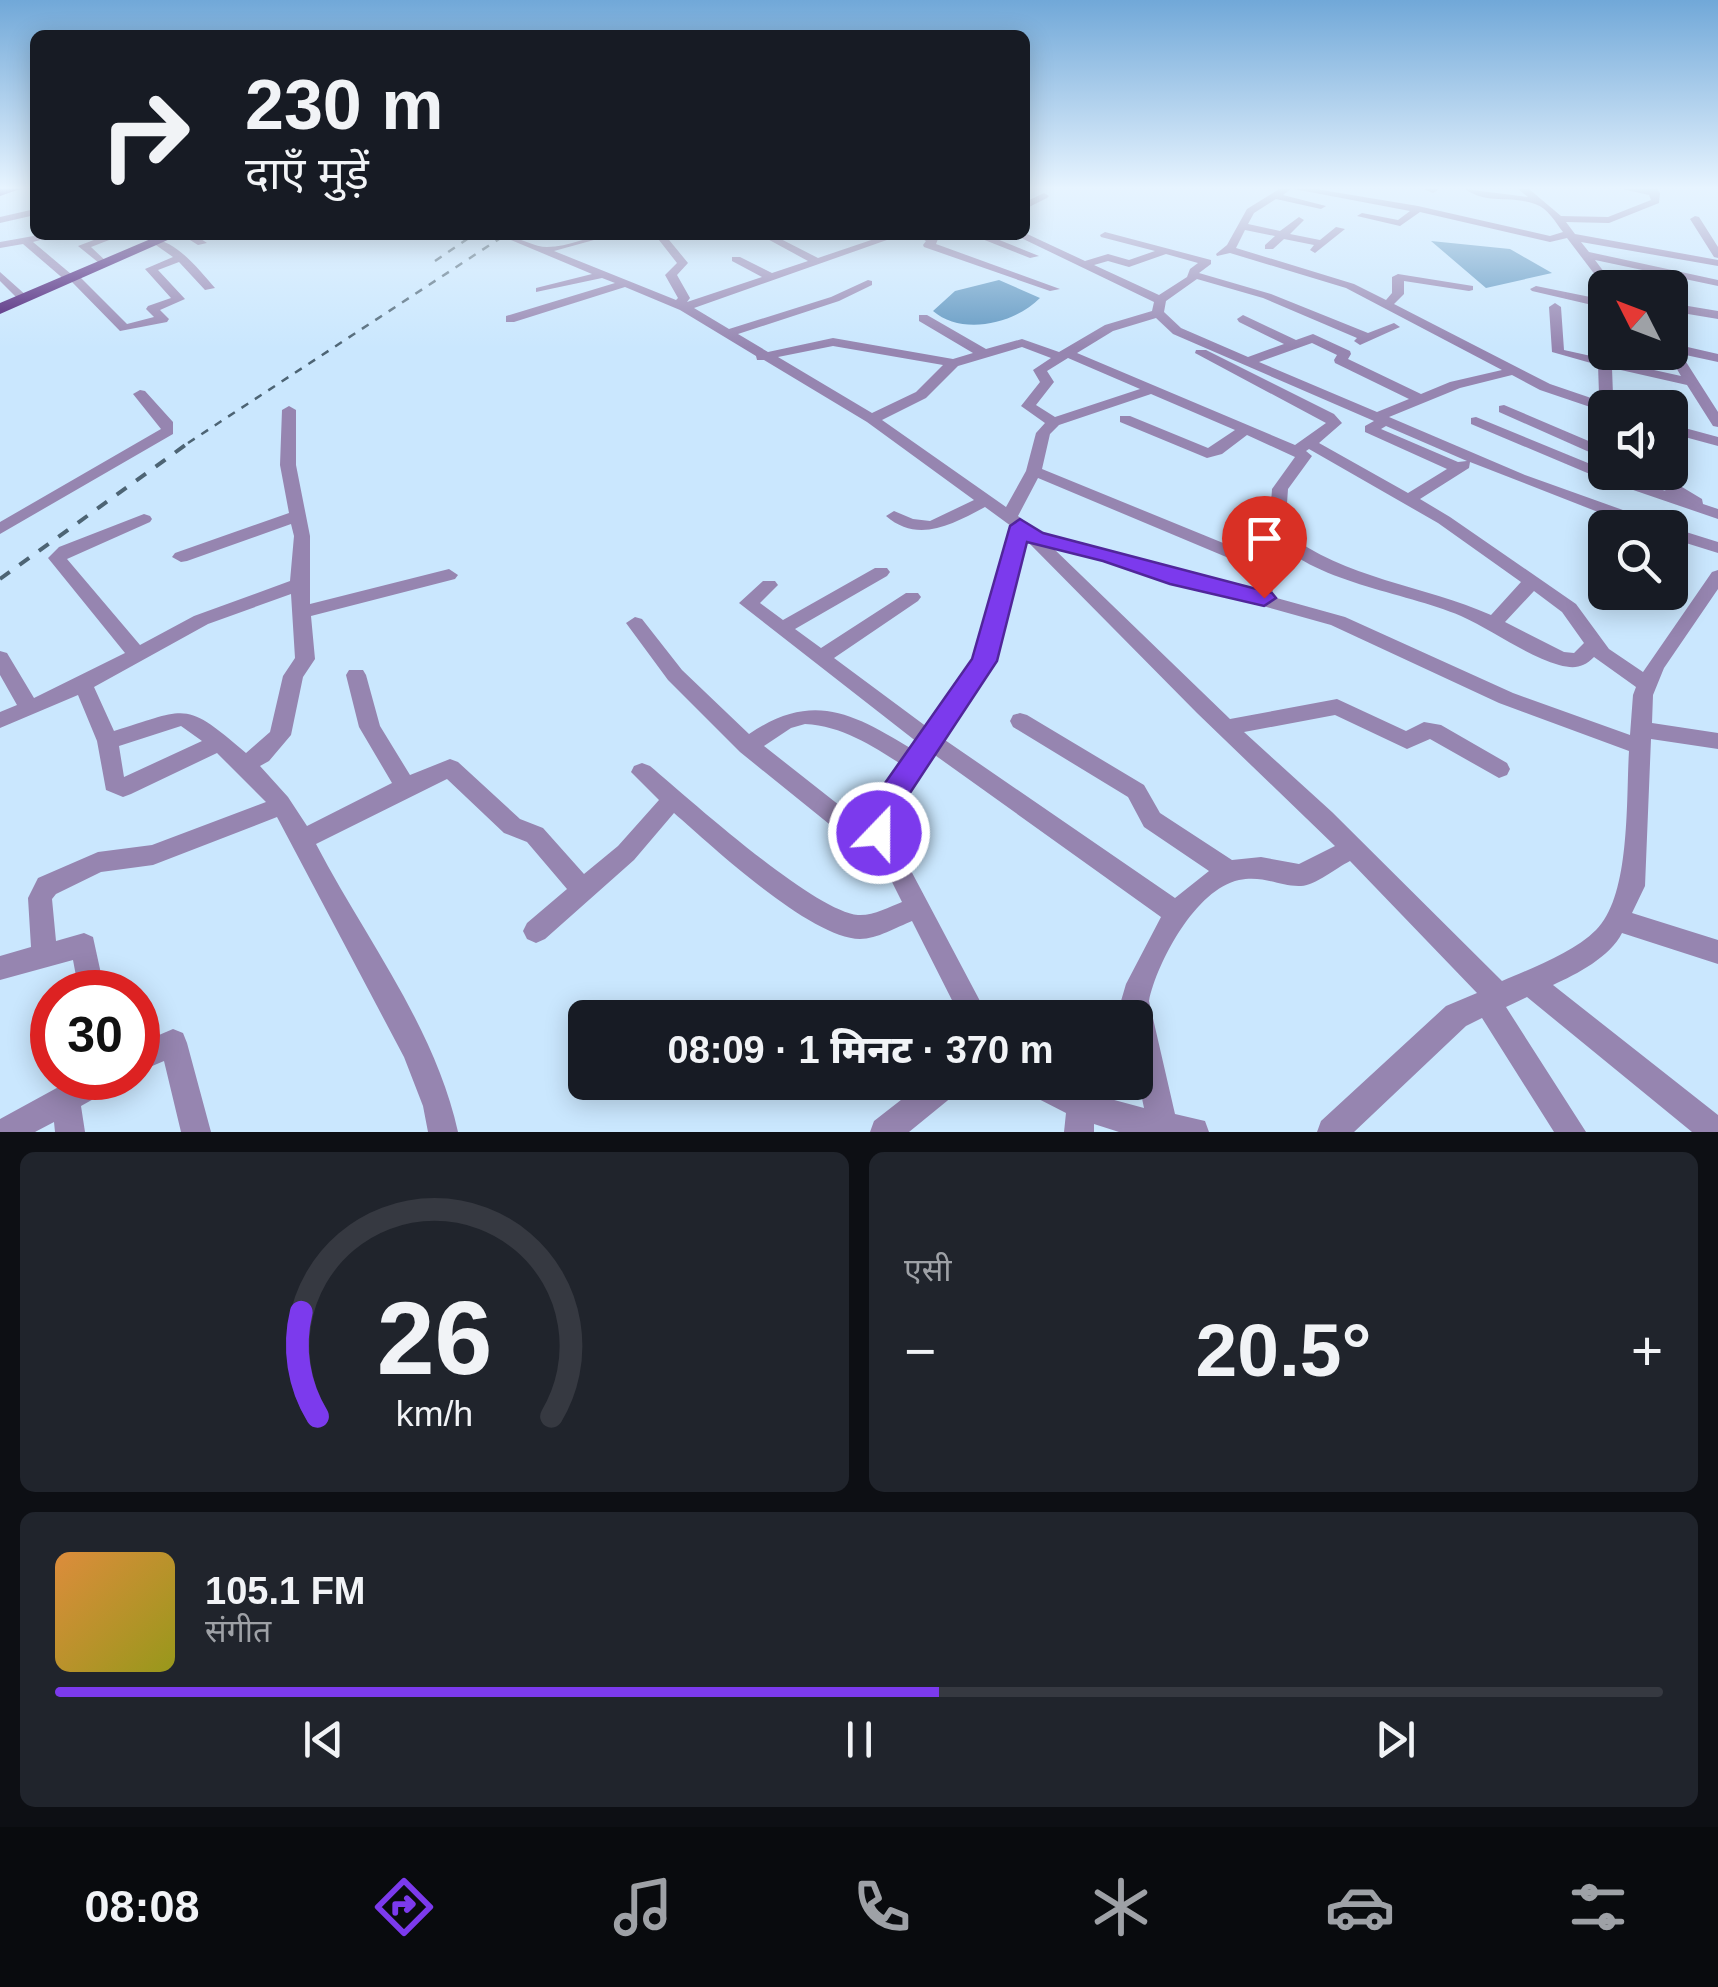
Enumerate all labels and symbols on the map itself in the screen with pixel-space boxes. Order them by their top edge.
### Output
north arrow [1588,270,1688,370]
pin [1222,496,1307,599]
position arrow [827,781,931,885]
speed limit sign: 30 [30,970,160,1100]

